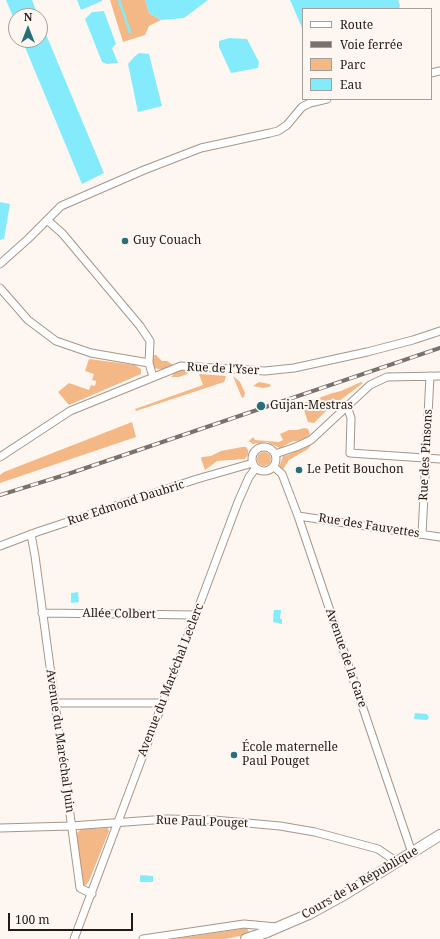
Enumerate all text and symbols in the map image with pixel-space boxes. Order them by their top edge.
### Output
north arrow [8,8,48,48]
legend [302,8,432,100]
text: N [24,9,32,24]
text: Route [340,16,373,33]
text: Voie ferrée [340,36,403,53]
text: Parc [340,56,366,73]
text: Eau [340,76,362,93]
place label: Guy Couach [133,234,201,248]
marker: Guy Couach [120,236,130,246]
street label: Rue de l'Yser [186,360,260,378]
place label: Gujan-Mestras [270,399,353,413]
marker: Gujan-Mestras [255,400,267,412]
street label: Rue des Pinsons [416,409,436,501]
place label: Le Petit Bouchon [307,463,404,477]
marker: Le Petit Bouchon [294,465,304,475]
street label: Rue Edmond Daubric [66,477,186,529]
street label: Rue des Fauvettes [318,511,420,541]
street label: Avenue du Maréchal Leclerc [135,601,207,759]
street label: Allée Colbert [82,606,156,622]
street label: Avenue de la Gare [322,607,370,709]
street label: Avenue du Maréchal Juin [43,668,77,814]
place label: École maternelle Paul Pouget [242,741,338,769]
marker: École maternelle Paul Pouget [229,750,239,760]
street label: Rue Paul Pouget [156,813,248,831]
street label: Cours de la République [299,844,421,922]
scale bar [10,905,135,931]
text: 100 m [15,911,50,928]

